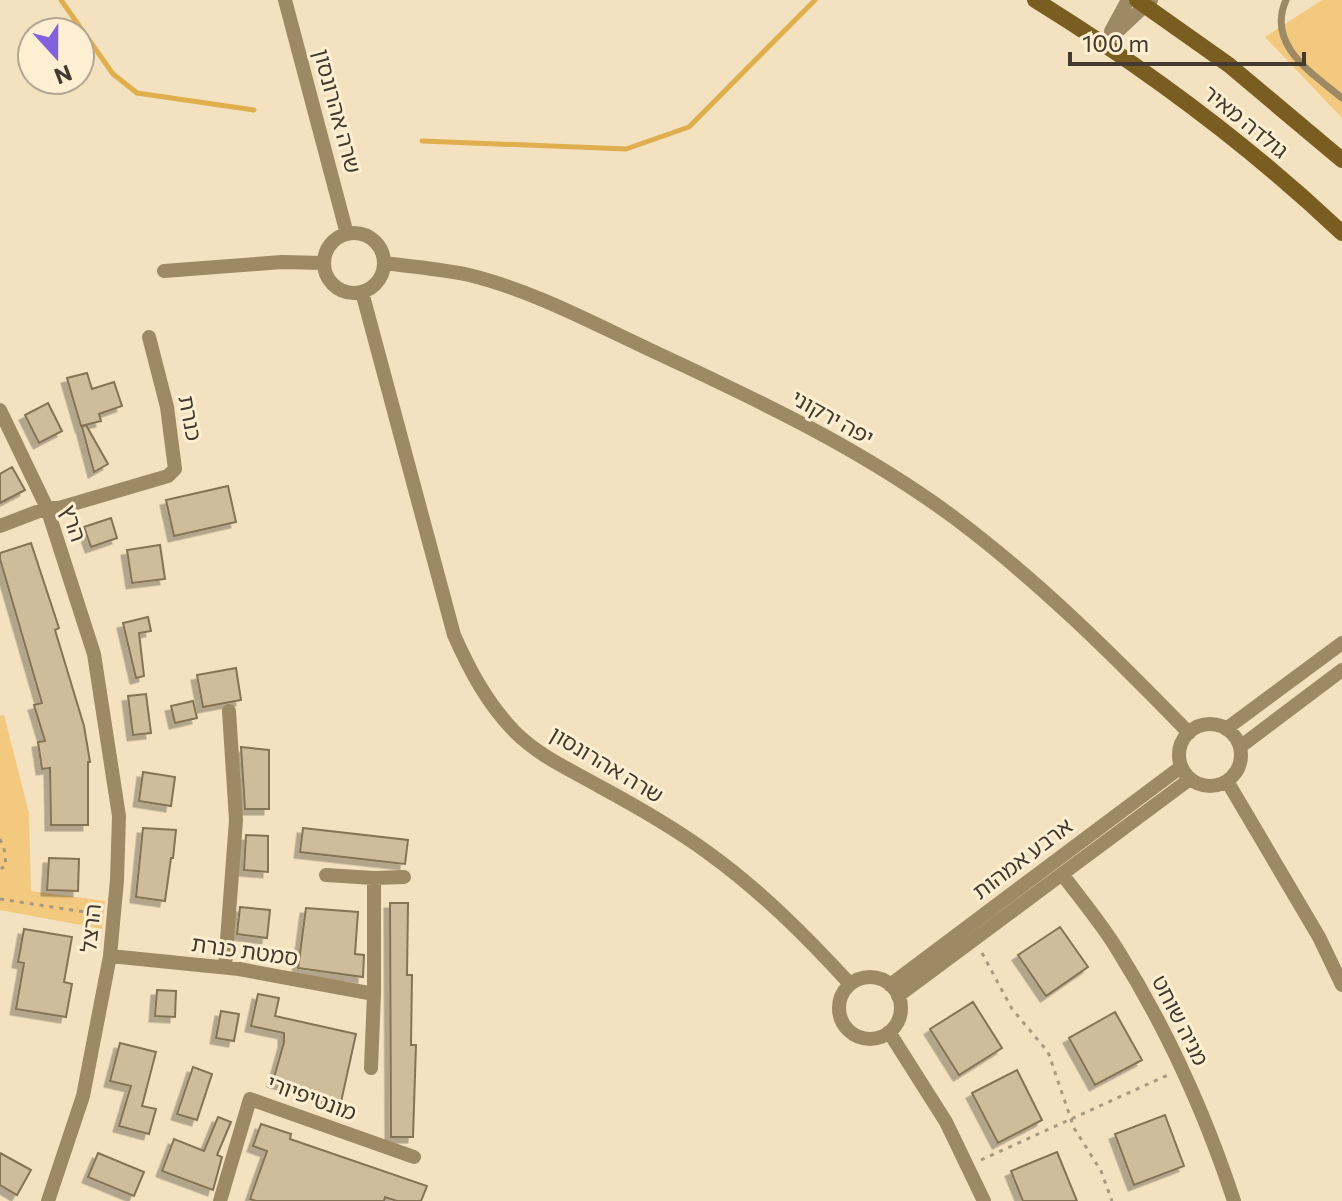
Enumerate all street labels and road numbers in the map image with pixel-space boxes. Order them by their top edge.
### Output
street label: שרה אהרונסון [308,46,368,176]
street label: גולדה מאיר [1198,79,1294,163]
street label: יפה ירקוני [787,383,879,451]
street label: כנרת [173,393,209,443]
street label: הרץ [55,501,93,545]
street label: שרה אהרונסון [545,720,669,808]
street label: ארבע אמהות [967,812,1077,904]
street label: הרצל [74,902,106,954]
street label: סמטת כנרת [190,929,300,971]
street label: מניה שוחט [1147,970,1215,1070]
street label: מונטיפיורי [264,1068,360,1126]

